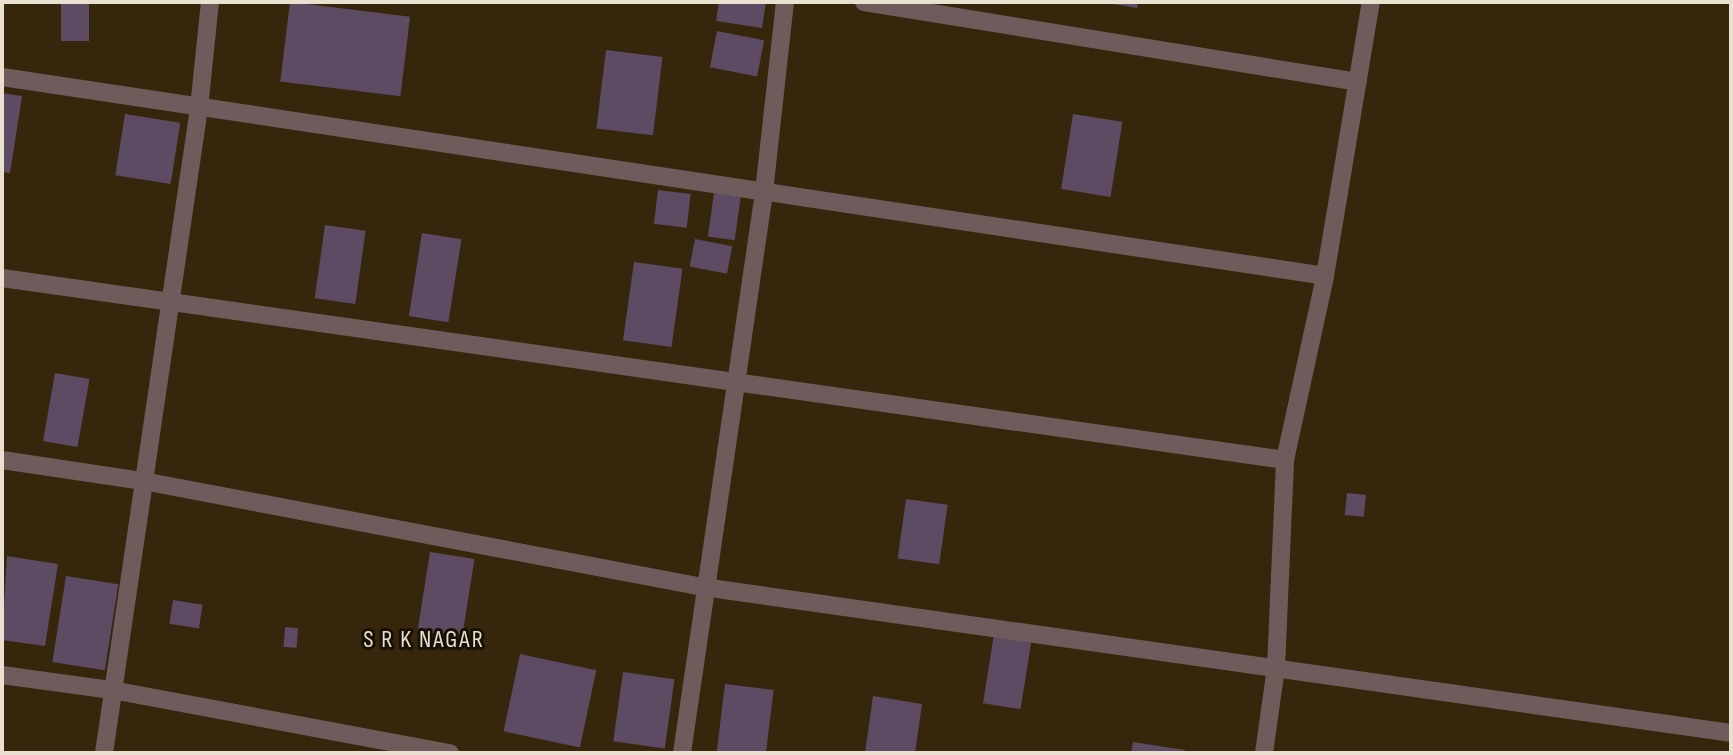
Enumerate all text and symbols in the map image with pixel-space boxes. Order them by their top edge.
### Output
district label: S R K NAGAR [365,626,483,654]

